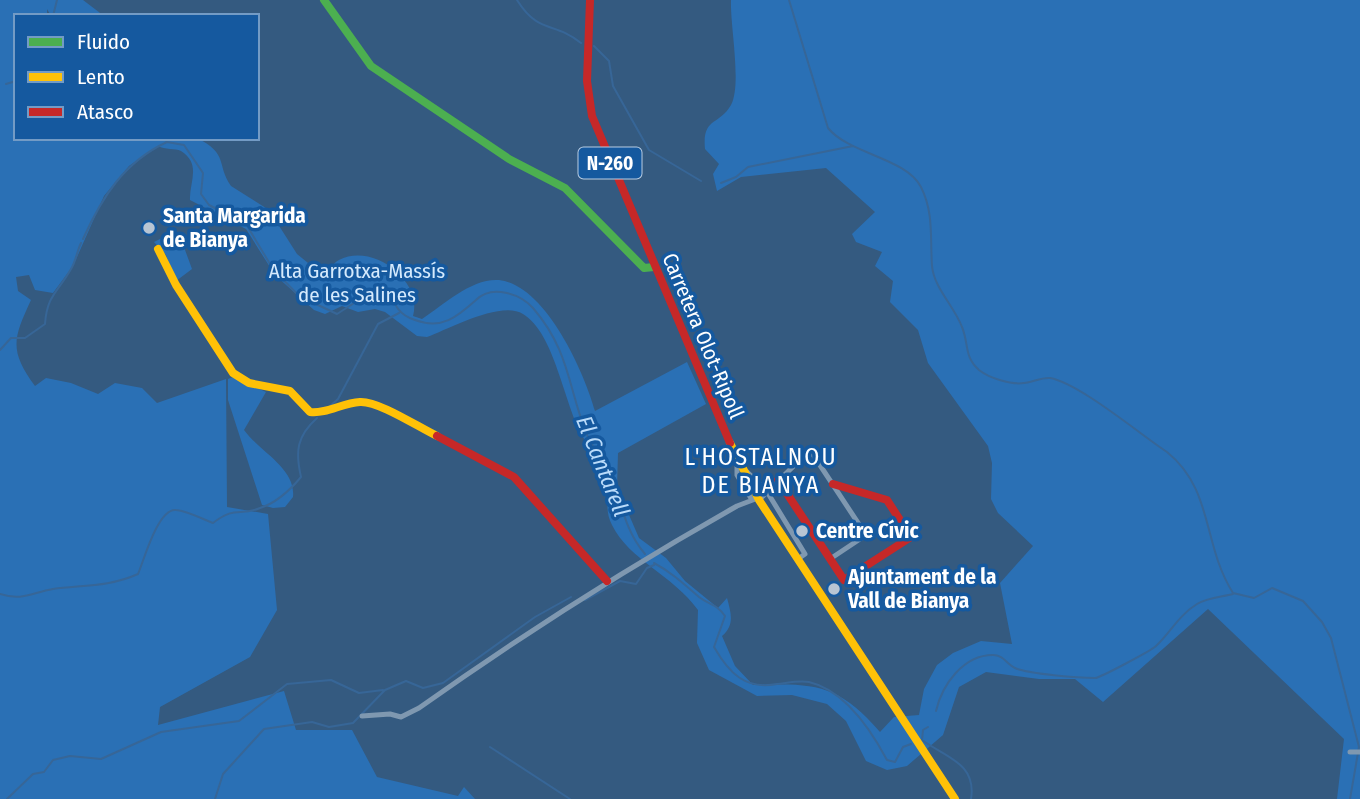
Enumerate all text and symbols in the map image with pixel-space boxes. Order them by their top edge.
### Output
legend [14,14,259,140]
text: Fluido [77,29,130,55]
text: Lento [77,64,125,90]
text: Atasco [77,99,134,125]
road number: N-260 [578,148,642,178]
place label: Santa Margarida de Bianya [163,203,306,253]
marker: Santa Margarida de Bianya [141,220,157,236]
street label: Carretera Olot-Ripoll [656,249,750,423]
park label: Alta Garrotxa-Massís de les Salines [269,258,445,308]
water label: El Cantarell [570,411,636,521]
district label: L'HOSTALNOU DE BIANYA [685,443,838,499]
place label: Centre Cívic [816,518,919,544]
marker: Centre Cívic [794,523,810,539]
place label: Ajuntament de la Vall de Bianya [847,564,996,614]
marker: Ajuntament de la Vall de Bianya [826,581,842,597]

